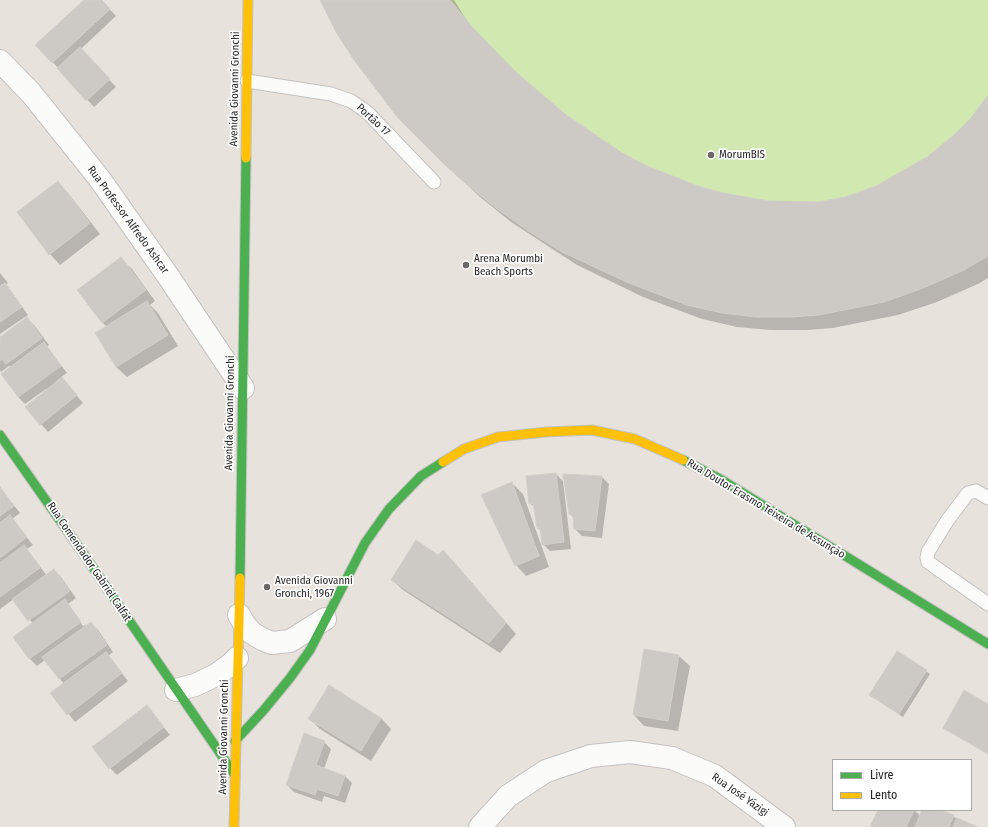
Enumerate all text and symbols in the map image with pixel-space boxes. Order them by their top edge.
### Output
street label: Avenida Giovanni Gronchi [227,31,243,147]
street label: Portão 17 [353,101,393,139]
place label: MorumBIS [719,148,765,162]
marker: MorumBIS [706,150,716,160]
street label: Rua Professor Alfredo Ashcar [84,163,172,277]
place label: Arena Morumbi Beach Sports [474,252,543,278]
marker: Arena Morumbi Beach Sports [461,260,471,270]
street label: Avenida Giovanni Gronchi [222,355,238,471]
street label: Rua Doutor Erasmo Teixeira de Assunção [685,456,847,562]
street label: Rua Comendador Gabriel Calfat [44,500,134,624]
place label: Avenida Giovanni Gronchi, 1967 [275,574,353,600]
marker: Avenida Giovanni Gronchi, 1967 [262,582,272,592]
street label: Avenida Giovanni Gronchi [216,679,232,795]
legend [832,759,972,811]
text: Livre [870,768,893,782]
street label: Rua José Yázigi [709,771,771,819]
text: Lento [870,788,897,802]

